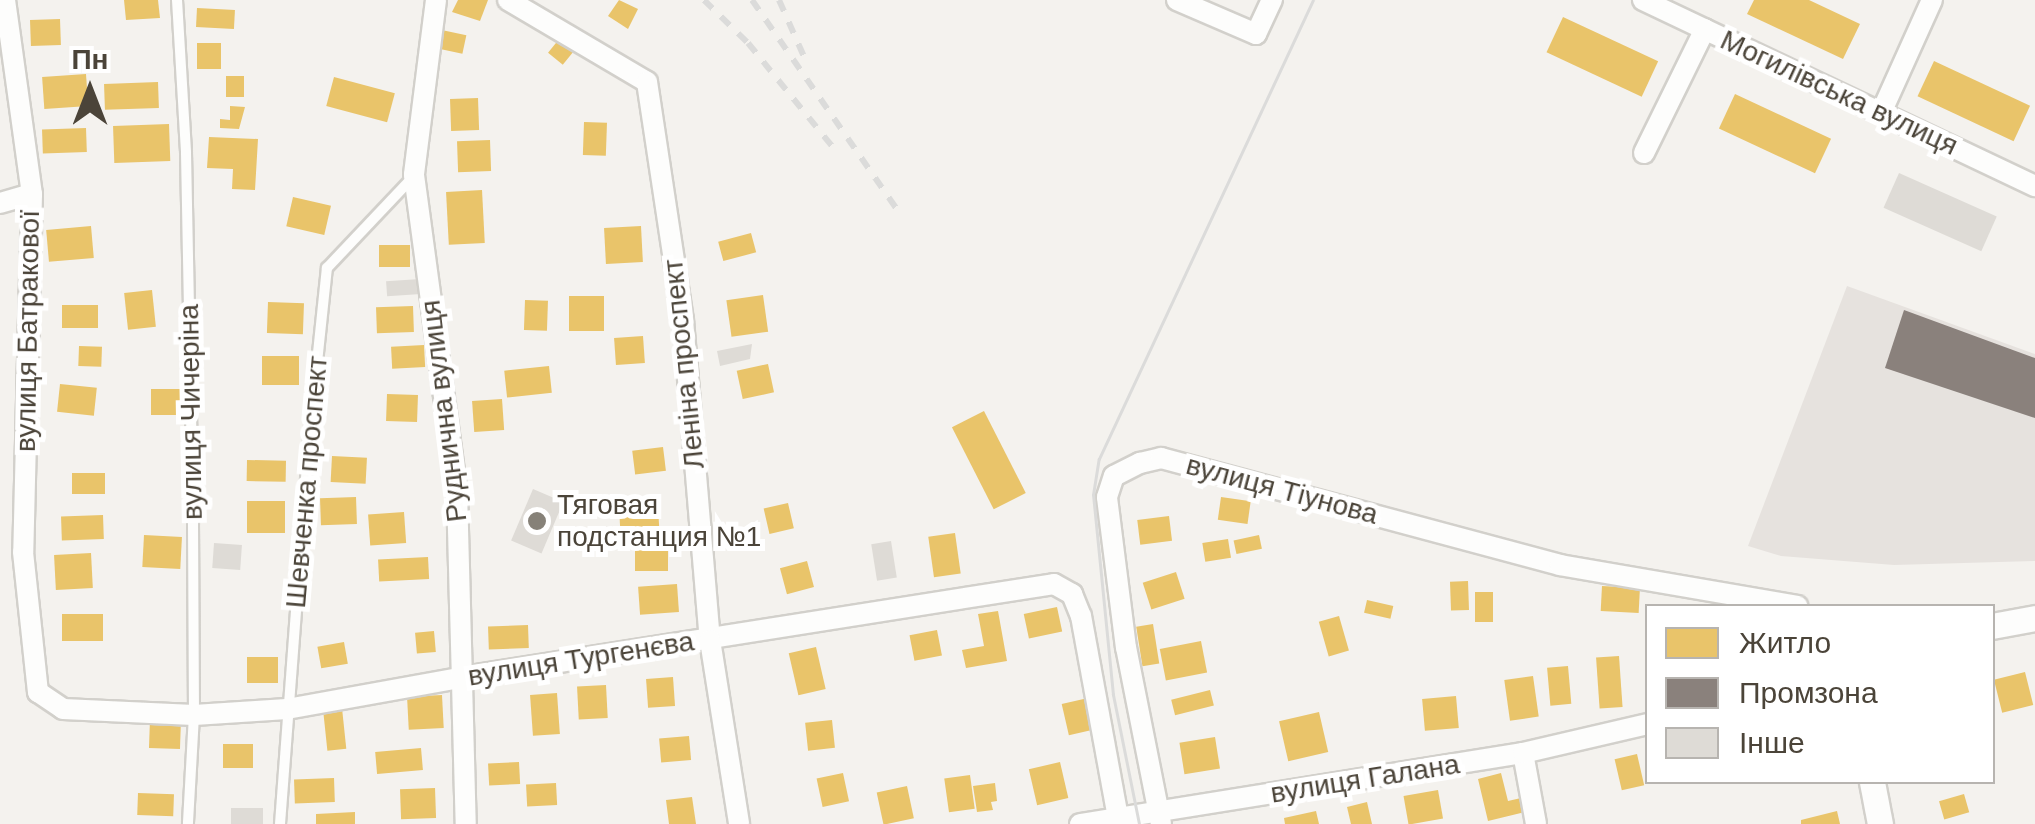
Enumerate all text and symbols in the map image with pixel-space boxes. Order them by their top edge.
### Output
street label: Могилівська вулиця [1715,23,1963,163]
north arrow [40,40,140,140]
text: Пн [71,44,109,75]
street label: вулиця Батракової [9,210,47,452]
street label: Леніна проспект [656,257,712,471]
street label: Руднична вулиця [414,298,474,524]
street label: вулиця Чичеріна [172,304,210,520]
street label: Шевченка проспект [279,354,335,610]
street label: вулиця Тіунова [1182,448,1382,532]
place label: Тяговая подстанция №1 [557,488,761,554]
marker: Тяговая подстанция №1 [526,510,548,532]
legend [1645,604,1995,784]
street label: вулиця Тургенєва [466,625,696,693]
text: Житло [1739,626,1831,659]
text: Промзона [1739,676,1878,709]
text: Інше [1739,726,1805,759]
street label: вулиця Галана [1268,747,1462,811]

